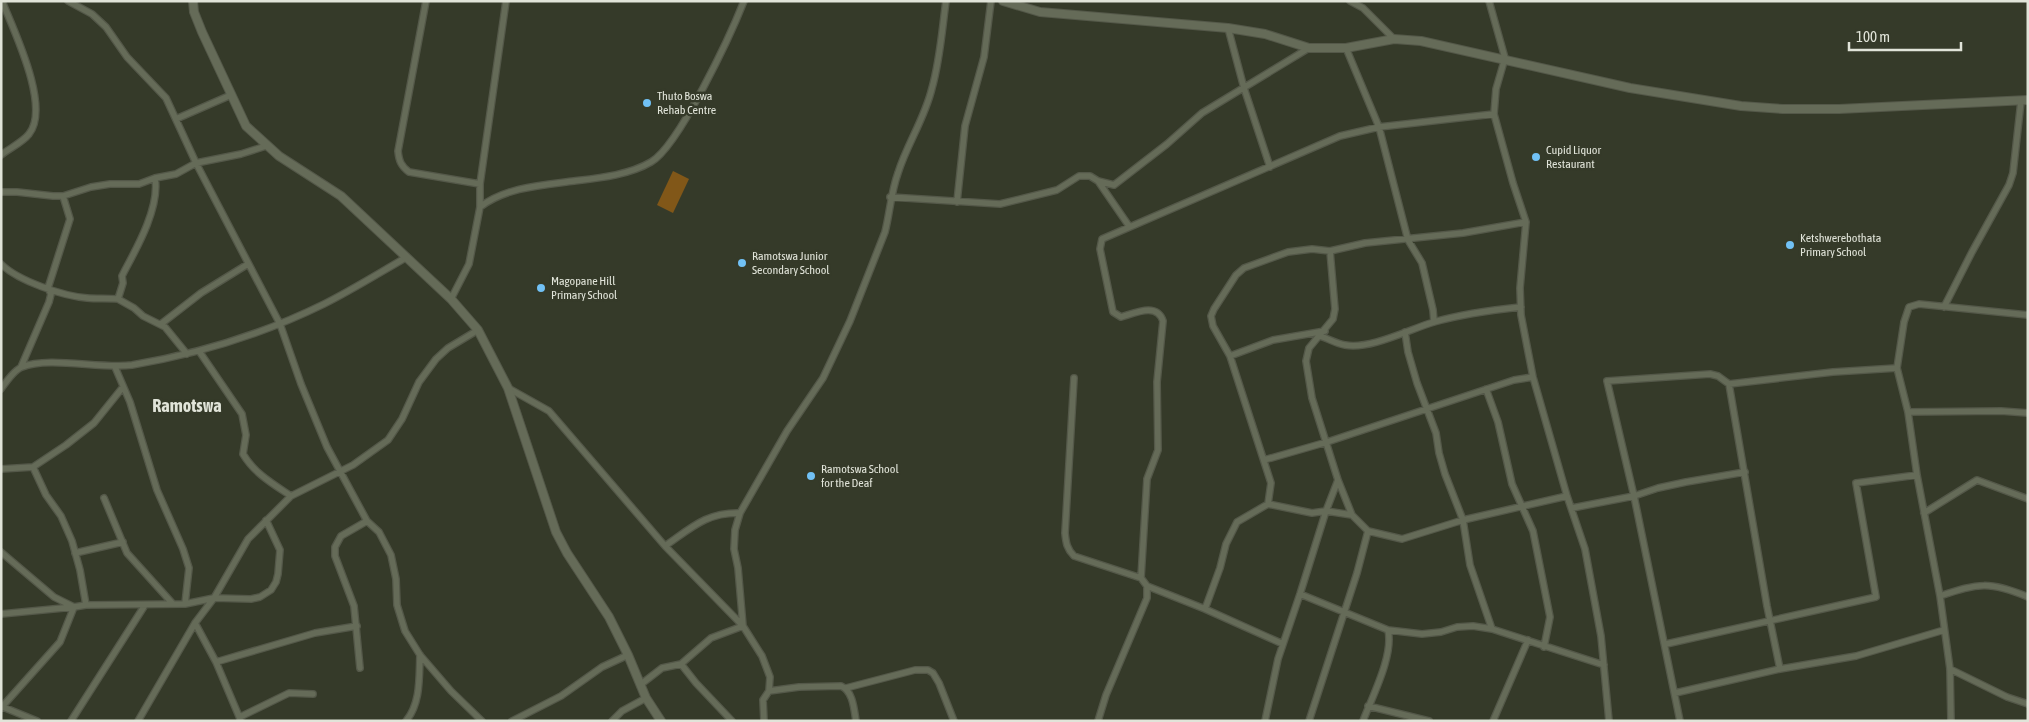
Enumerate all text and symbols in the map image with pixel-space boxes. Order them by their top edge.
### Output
scale bar [1849,20,1962,52]
text: 100 m [1856,28,1890,45]
place label: Thuto Boswa Rehab Centre [657,89,716,117]
marker: Thuto Boswa Rehab Centre [641,97,653,109]
place label: Cupid Liquor Restaurant [1546,143,1602,171]
marker: Cupid Liquor Restaurant [1530,151,1542,163]
place label: Ketshwerebothata Primary School [1800,231,1881,259]
marker: Ketshwerebothata Primary School [1784,239,1796,251]
place label: Ramotswa Junior Secondary School [752,249,830,277]
marker: Ramotswa Junior Secondary School [736,257,748,269]
place label: Magopane Hill Primary School [551,274,618,302]
marker: Magopane Hill Primary School [535,282,547,294]
district label: Ramotswa [152,395,222,416]
place label: Ramotswa School for the Deaf [821,462,899,490]
marker: Ramotswa School for the Deaf [805,470,817,482]

